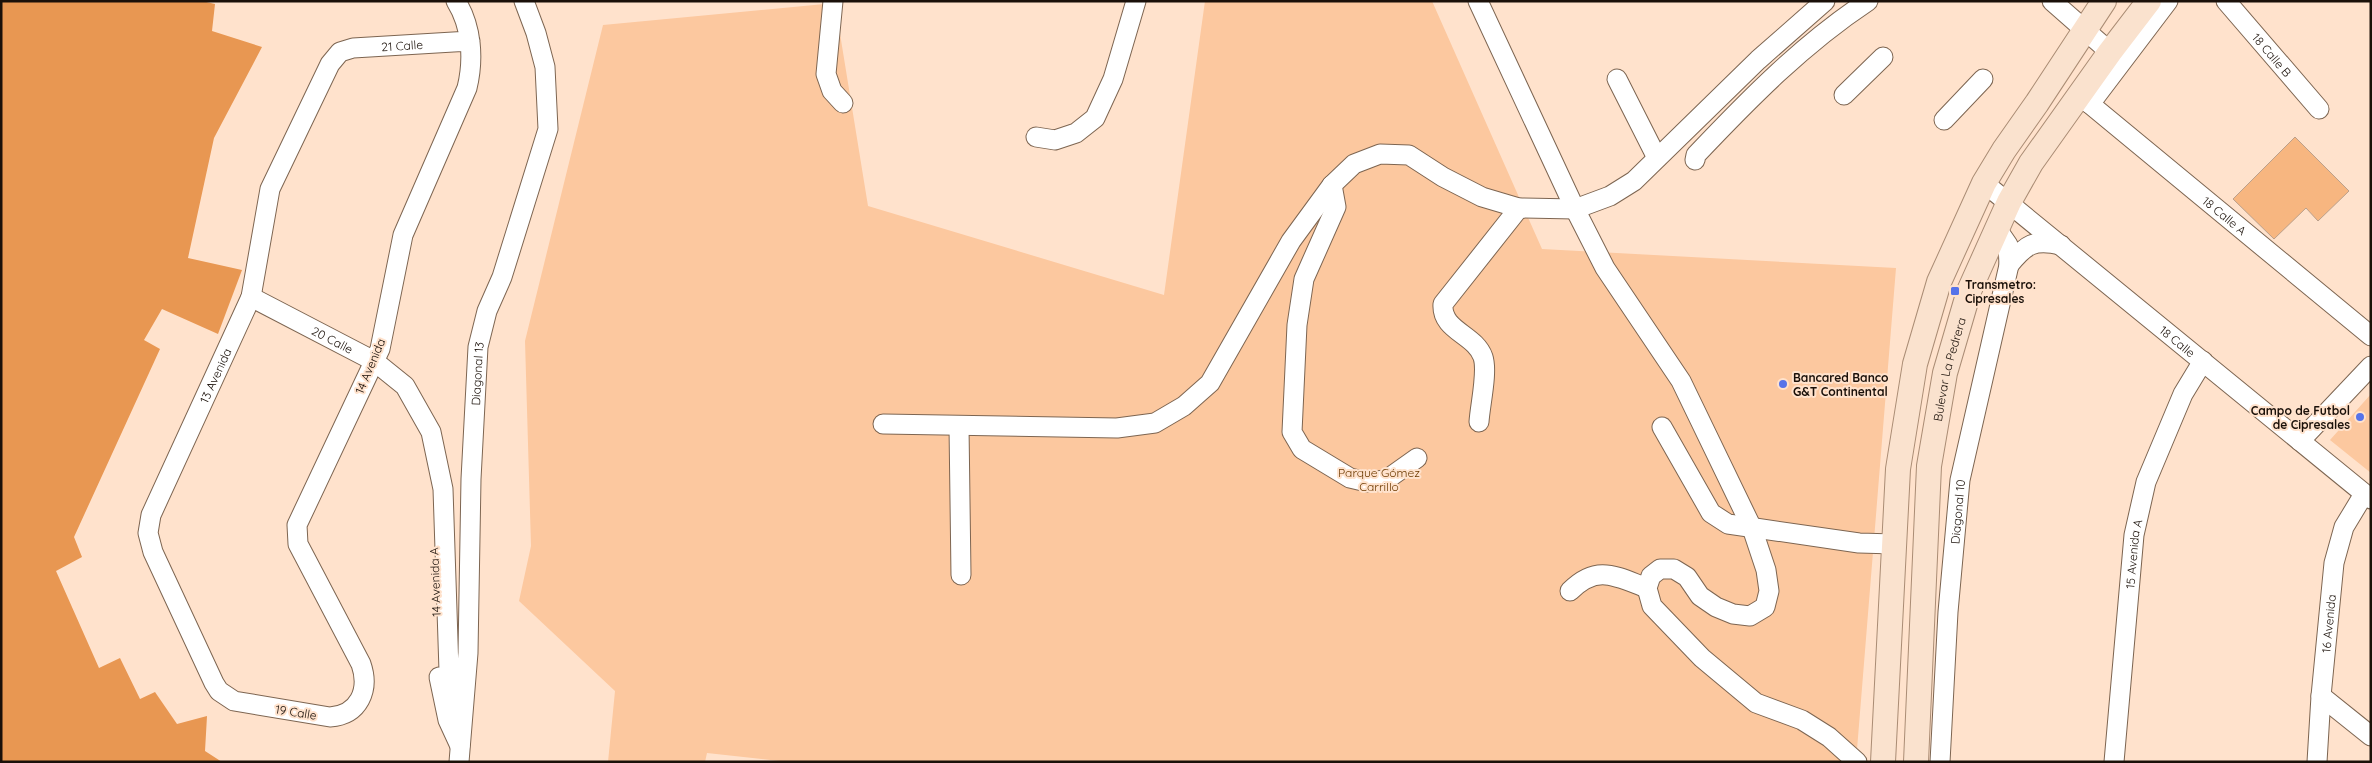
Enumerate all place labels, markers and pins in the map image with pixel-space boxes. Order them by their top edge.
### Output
place label: Transmetro: Cipresales [1965,277,2036,306]
marker: Transmetro: Cipresales [1949,285,1961,297]
place label: Bancared Banco G&T Continental [1793,370,1889,399]
marker: Bancared Banco G&T Continental [1777,378,1789,390]
place label: Campo de Futbol de Cipresales [2251,403,2350,432]
marker: Campo de Futbol de Cipresales [2354,411,2366,423]

